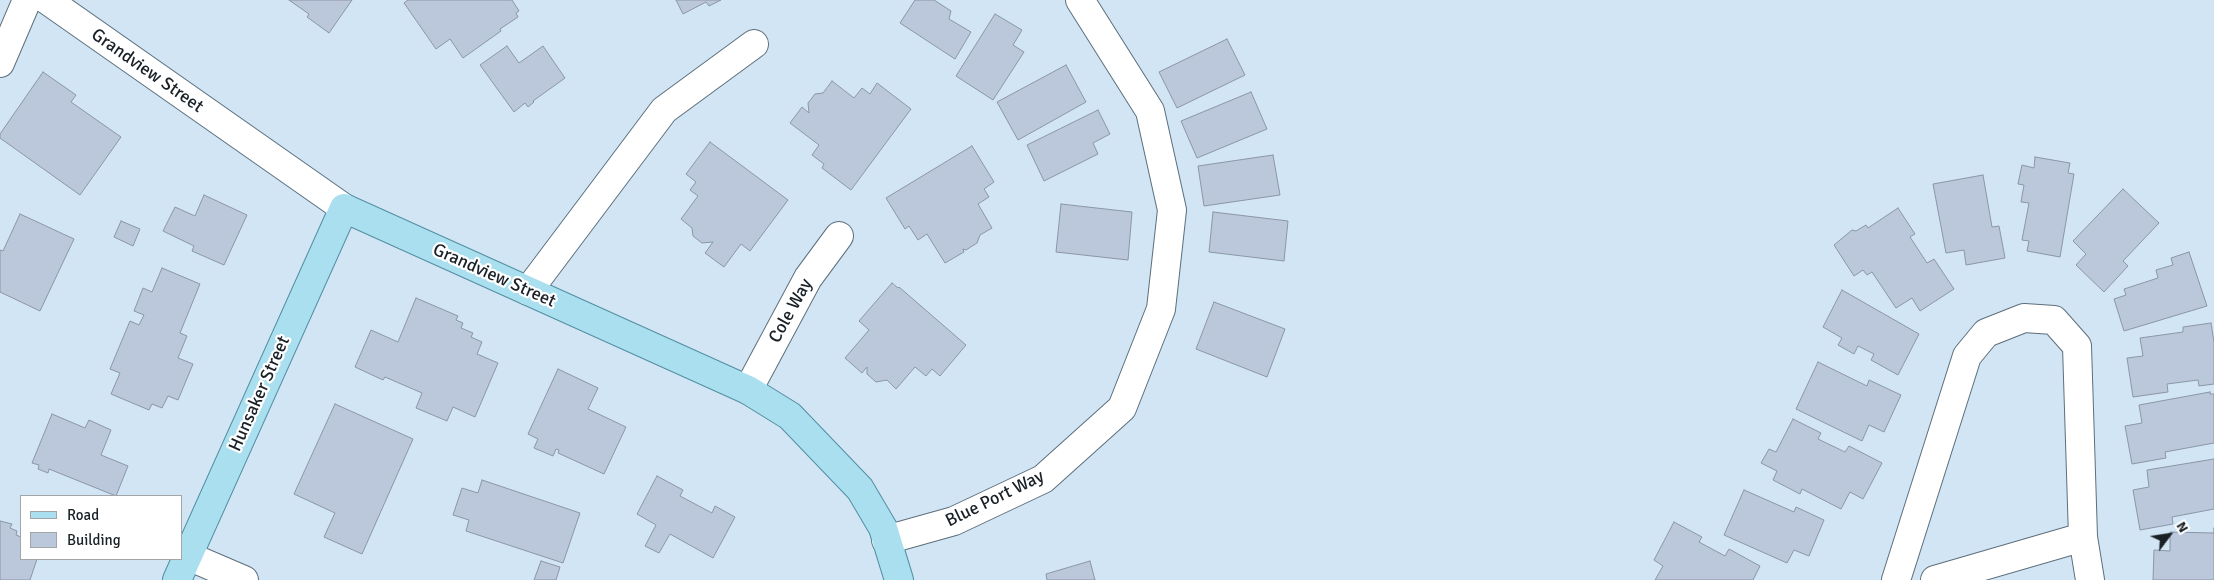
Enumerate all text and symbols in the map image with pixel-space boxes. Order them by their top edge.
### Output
street label: Grandview Street [87,24,207,118]
street label: Grandview Street [429,239,559,313]
street label: Cole Way [765,275,817,347]
street label: Hunsaker Street [225,333,295,455]
street label: Blue Port Way [942,466,1048,532]
legend [20,495,182,560]
text: Road [67,506,99,524]
north arrow [2144,510,2194,560]
text: N [2172,518,2192,536]
text: Building [67,531,121,549]

